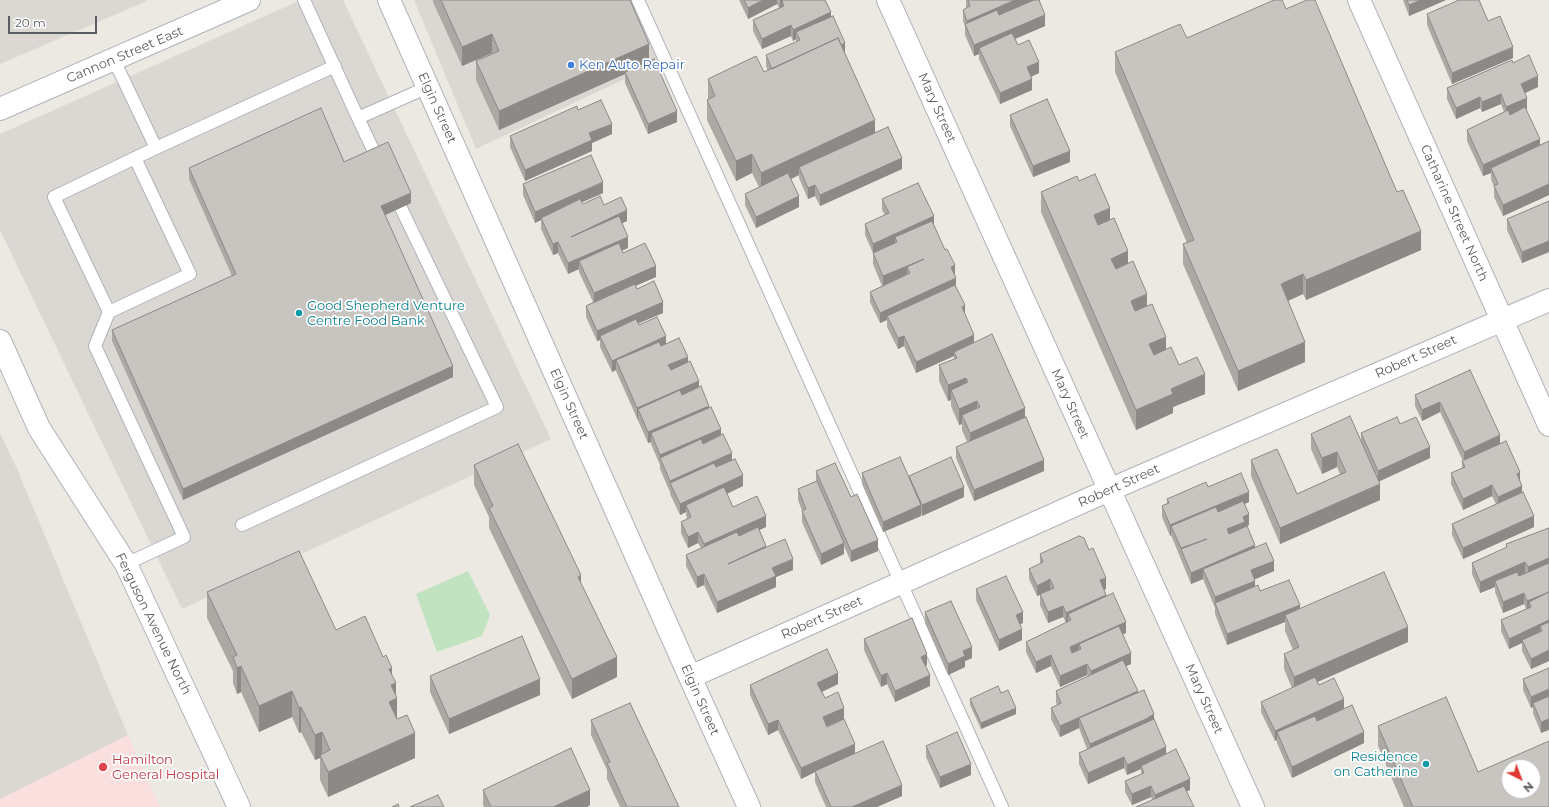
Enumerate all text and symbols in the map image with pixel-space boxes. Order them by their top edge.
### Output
scale bar [10,8,99,34]
text: 20 m [15,15,46,30]
street label: Cannon Street East [64,23,186,87]
place label: Ken Auto Repair [579,57,685,73]
marker: Ken Auto Repair [566,60,576,70]
street label: Elgin Street [414,70,460,146]
street label: Mary Street [915,71,959,145]
street label: Catharine Street North [1417,142,1491,284]
place label: Good Shepherd Venture Centre Food Bank [307,298,465,329]
marker: Good Shepherd Venture Centre Food Bank [294,308,304,318]
street label: Robert Street [1373,332,1459,382]
street label: Elgin Street [546,366,592,442]
street label: Mary Street [1048,367,1092,441]
street label: Robert Street [1076,461,1162,511]
street label: Ferguson Avenue North [112,551,194,697]
street label: Robert Street [779,593,865,643]
street label: Elgin Street [677,662,723,738]
street label: Mary Street [1182,662,1226,736]
place label: Residence on Catherine [1334,749,1418,780]
place label: Hamilton General Hospital [112,752,219,783]
marker: Residence on Catherine [1421,759,1431,769]
north arrow [1501,759,1541,799]
marker: Hamilton General Hospital [97,761,109,773]
text: N [1520,779,1536,795]

